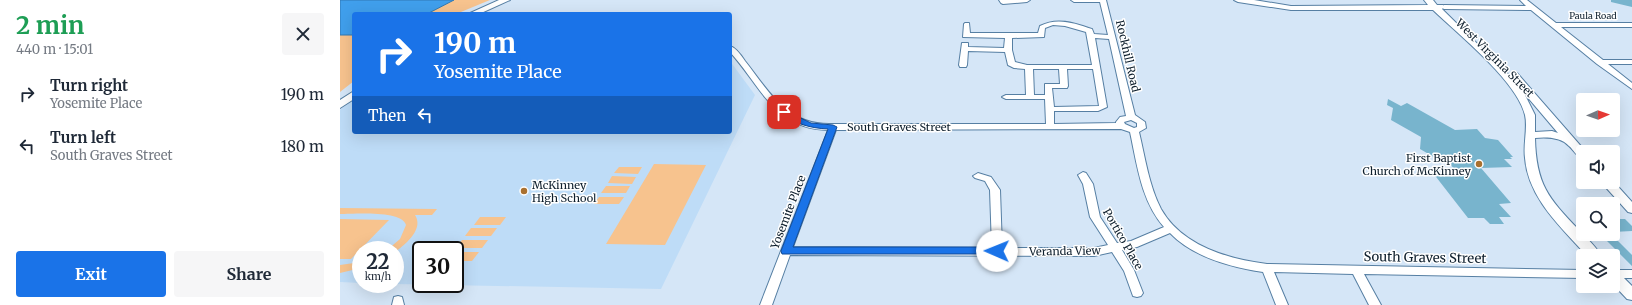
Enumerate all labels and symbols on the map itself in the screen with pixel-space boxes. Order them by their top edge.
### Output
street label: Paula Road [1569,10,1617,21]
street label: West Virginia Street [1452,15,1538,101]
street label: Rockhill Road [1113,19,1143,94]
north arrow [1576,93,1620,137]
pin [767,95,801,129]
street label: South Graves Street [847,120,952,134]
place label: First Baptist Church of McKinney [1363,151,1472,178]
marker: First Baptist Church of McKinney [1474,159,1484,169]
street label: Yosemite Place [767,173,809,252]
place label: McKinney High School [532,178,597,205]
marker: McKinney High School [519,186,529,196]
street label: Portico Place [1100,206,1146,272]
position arrow [976,230,1018,272]
speed limit sign: 30 [412,241,464,293]
street label: Veranda View [1028,243,1102,259]
street label: South Graves Street [1364,248,1486,267]

